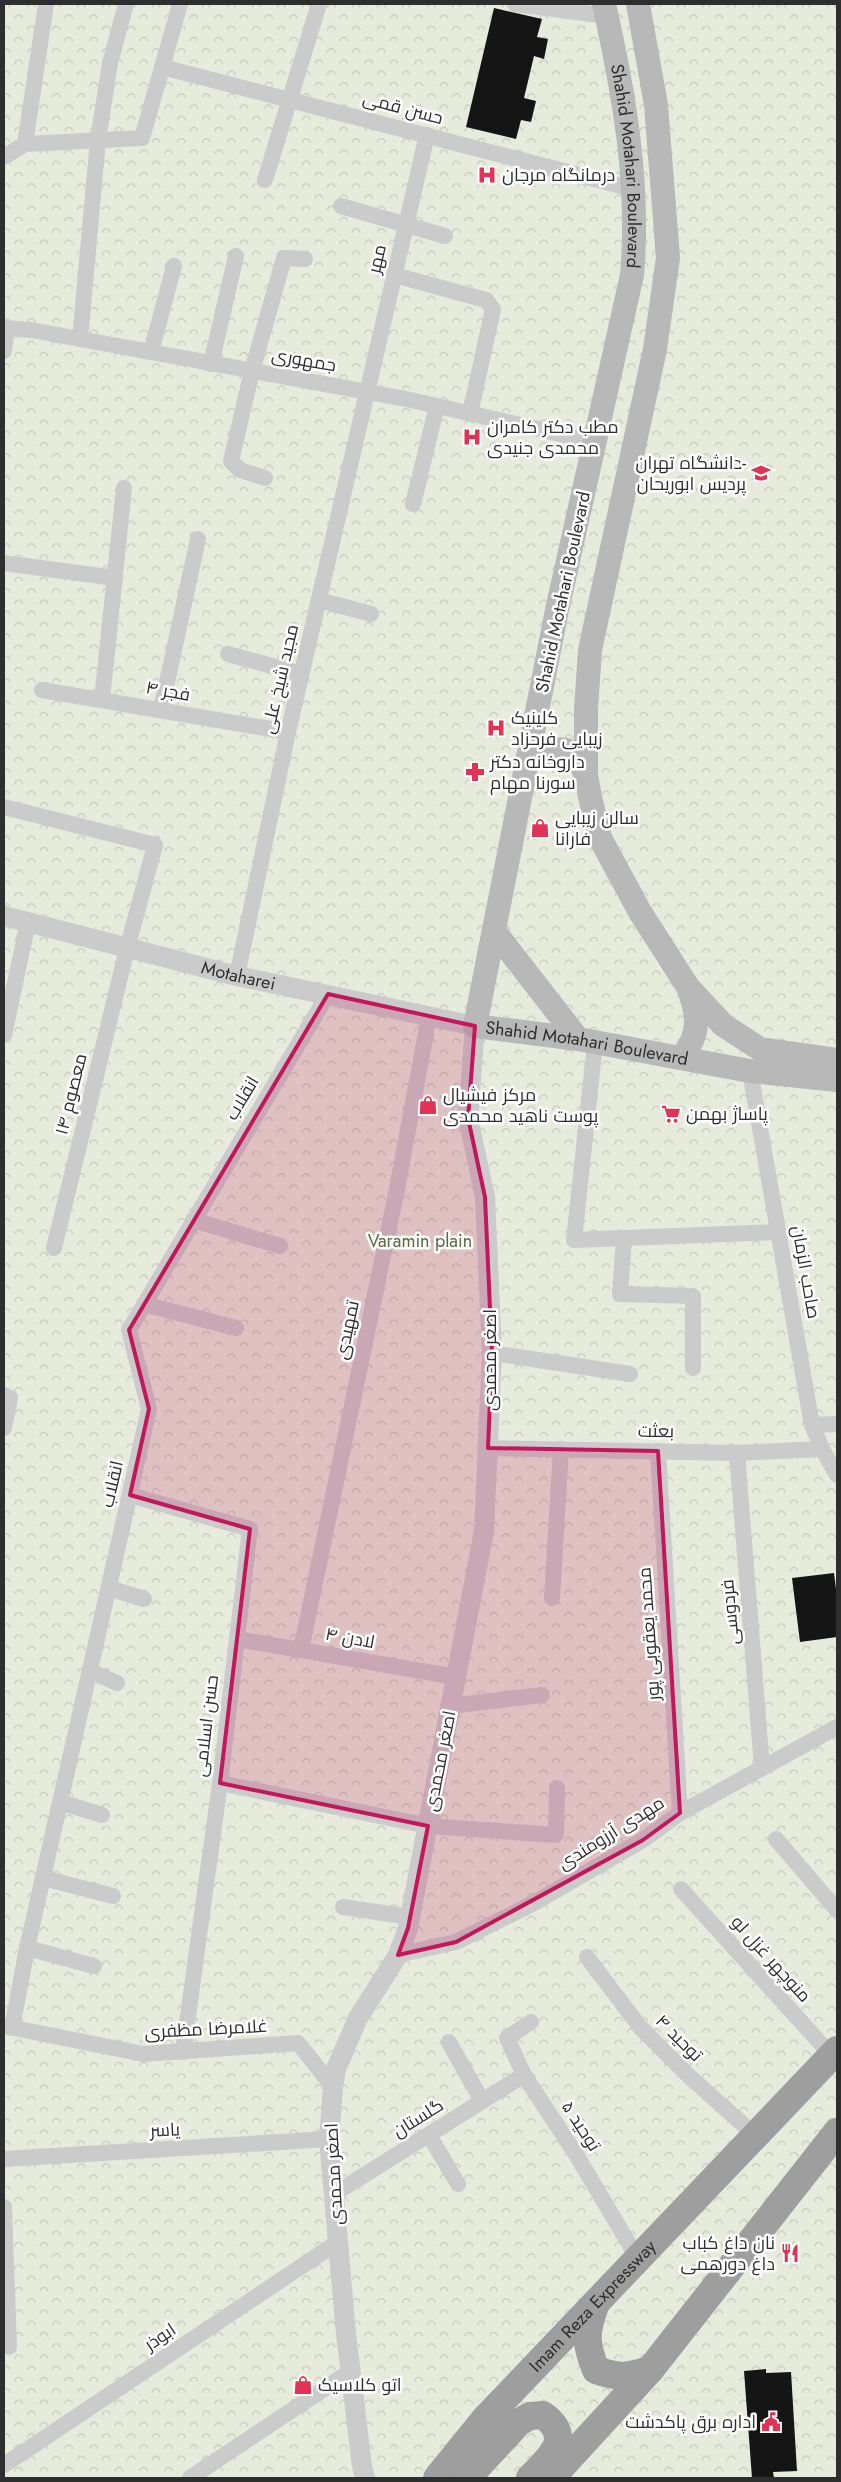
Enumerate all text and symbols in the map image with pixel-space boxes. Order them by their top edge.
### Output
street label: Shahid Motahari Boulevard [604,62,647,269]
street label: حسن قمی [360,85,446,131]
place label: درمانگاه مرجان [502,162,615,188]
hospital icon: درمانگاه مرجان [476,164,498,186]
street label: مهر [361,242,393,277]
street label: جمهوری [270,342,338,378]
place label: مطب دکتر کامران محمدی جنیدی [487,414,619,461]
hospital icon: مطب دکتر کامران محمدی جنیدی [461,426,483,448]
place label: دانشگاه تهران- پردیس ابوریحان [636,450,746,497]
school or university icon: دانشگاه تهران- پردیس ابوریحان [750,462,772,484]
street label: Shahid Motahari Boulevard [529,489,597,695]
street label: مجید شیخ علی [255,622,305,736]
street label: فجر ۴ [144,674,192,708]
place label: کلینیک زیبایی فرحزاد [511,705,603,752]
hospital icon: کلینیک زیبایی فرحزاد [485,717,507,739]
place label: داروخانه دکتر سورنا مهام [489,749,585,796]
pharmacy icon: داروخانه دکتر سورنا مهام [464,761,486,783]
place label: سالن زیبایی فارانا [555,805,639,852]
shop icon: سالن زیبایی فارانا [529,817,551,839]
street label: Motaharei [199,954,278,997]
street label: Shahid Motahari Boulevard [484,1014,690,1072]
street label: ۱۴ معصوم [48,1051,94,1137]
street label: انقلاب [219,1071,265,1125]
place label: مرکز فیشیال پوست ناهید محمدی [443,1082,598,1129]
shop icon: مرکز فیشیال پوست ناهید محمدی [417,1094,439,1116]
place label: پاساژ بهمن [686,1101,768,1127]
supermarket icon: پاساژ بهمن [660,1103,682,1125]
street label: صاحب الزمان [785,1223,827,1321]
park label: Varamin plain [368,1228,472,1254]
street label: تمهیدی [328,1298,366,1362]
street label: اصغر محمدی [477,1309,503,1411]
street label: بعثت [638,1418,674,1444]
street label: انقلاب [94,1458,130,1510]
street label: محمد یعقوبی پور [631,1566,667,1703]
street label: فردوسی [714,1578,746,1646]
street label: لادن ۴ [323,1621,377,1655]
street label: حسن اسلامی [187,1674,225,1778]
street label: اصغر محمدی [417,1708,463,1814]
street label: مهدی آرزومندی [553,1790,669,1876]
street label: منوچهر غزل لو [725,1910,817,2008]
street label: توحید ۴ [649,2008,709,2068]
street label: غلامرضا مظفری [144,2013,268,2045]
street label: گلستان [387,2092,449,2144]
street label: توحید ۵ [555,2096,607,2156]
street label: یاسر [148,2116,181,2144]
street label: اصغر محمدی [318,2122,350,2226]
place label: نان داغ کباب داغ دورهمی [681,2230,775,2277]
street label: Imam Reza Expressway [523,2234,662,2378]
restaurant icon: نان داغ کباب داغ دورهمی [779,2242,801,2264]
street label: ابوذر [138,2317,181,2358]
place label: اتو کلاسیک [318,2372,402,2398]
shop icon: اتو کلاسیک [292,2374,314,2396]
place label: اداره برق پاکدشت [625,2409,756,2435]
public building icon: اداره برق پاکدشت [760,2411,782,2433]

